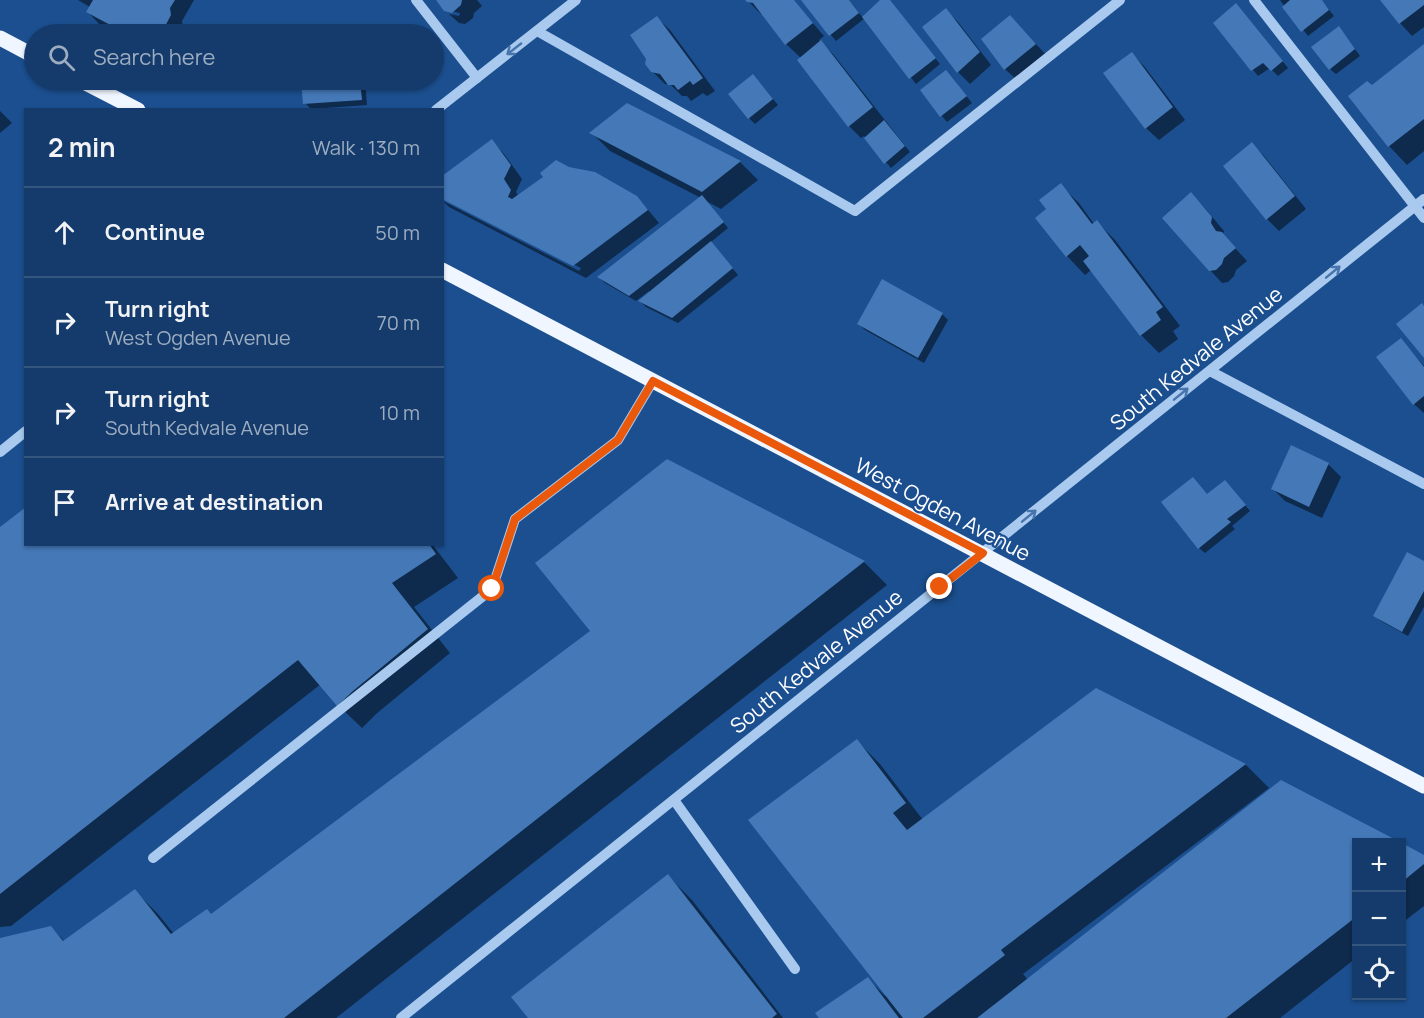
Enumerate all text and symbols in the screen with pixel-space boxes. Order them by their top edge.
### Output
search box [24,24,444,90]
icon: search [45,41,78,74]
text: Search here [93,42,215,72]
one-way arrow [506,42,522,55]
text: 2 min [48,129,116,165]
text: Walk · 130 m [312,134,420,161]
icon: ahead [48,216,81,249]
text: Continue [105,217,205,247]
text: 50 m [375,219,420,246]
one-way arrow [1325,266,1341,279]
street label: South Kedvale Avenue [1104,280,1288,436]
text: Turn right [105,294,210,324]
icon: right [48,306,81,339]
text: 70 m [377,309,420,336]
text: West Ogden Avenue [105,324,291,351]
text: Turn right [105,384,210,414]
one-way arrow [1173,388,1189,401]
icon: right [48,396,81,429]
text: 10 m [379,399,420,426]
text: South Kedvale Avenue [105,414,309,441]
street label: West Ogden Avenue [850,451,1036,567]
icon: arrive [48,486,81,519]
text: Arrive at destination [105,487,323,517]
one-way arrow [1021,510,1037,523]
route end [926,573,952,599]
route start [478,575,504,601]
street label: South Kedvale Avenue [724,583,908,739]
map controls [1352,838,1406,1000]
button: + [1352,838,1406,892]
button: − [1352,892,1406,946]
button: locate [1352,946,1406,1000]

